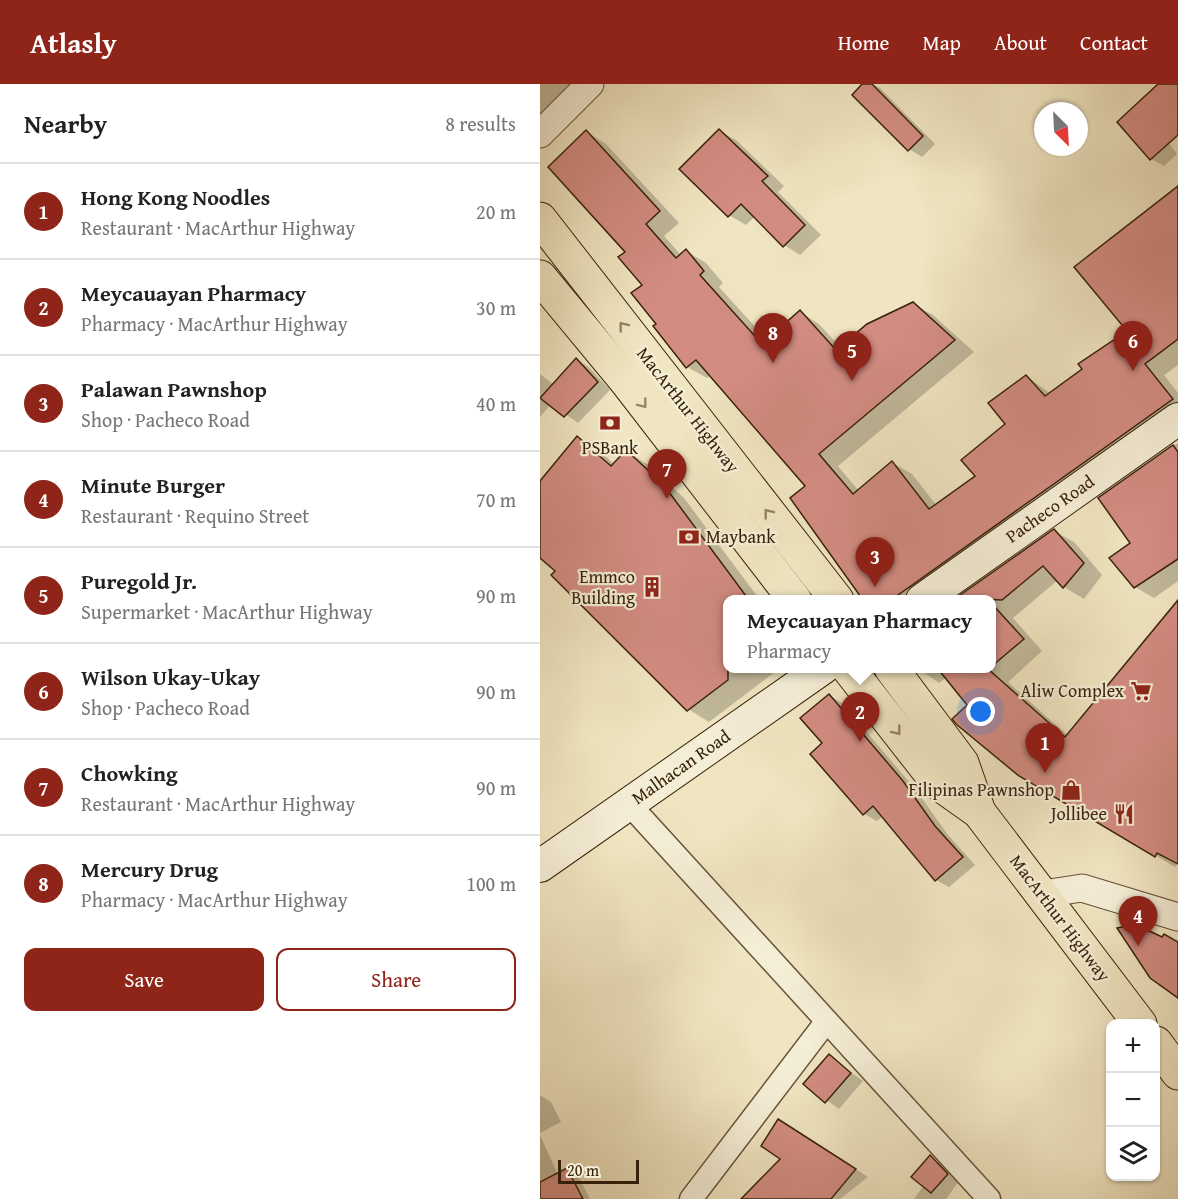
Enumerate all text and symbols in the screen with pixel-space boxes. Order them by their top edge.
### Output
text: Atlasly [30,22,117,63]
text: Home [838,27,889,58]
text: Map [922,27,961,58]
text: About [994,27,1047,58]
text: Contact [1080,27,1148,58]
north arrow [1034,102,1088,156]
text: Nearby [24,104,107,143]
text: 8 results [445,109,516,138]
text: Hong Kong Noodles [81,181,270,213]
text: 1 [38,197,49,226]
text: 20 m [476,197,516,226]
text: Restaurant · MacArthur Highway [81,213,355,242]
text: Meycauayan Pharmacy [81,277,306,309]
text: 2 [38,293,49,322]
text: 30 m [476,293,516,322]
text: Pharmacy · MacArthur Highway [81,309,348,338]
pin: 8 [754,314,792,363]
one-way arrow [619,322,630,333]
pin: 6 [1114,322,1152,371]
pin: 5 [832,332,872,381]
street label: MacArthur Highway [631,341,746,478]
text: Palawan Pawnshop [81,373,267,405]
text: 3 [38,389,49,418]
text: 40 m [476,389,516,418]
one-way arrow [636,397,647,408]
text: Shop · Pacheco Road [81,405,250,434]
bank icon: PSBank [598,411,622,435]
place label: PSBank [582,434,639,461]
pin: 7 [648,450,686,499]
street label: Pacheco Road [1000,468,1100,549]
text: Minute Burger [81,469,225,501]
text: 4 [38,485,49,514]
text: 70 m [476,485,516,514]
text: Restaurant · Requino Street [81,501,309,530]
one-way arrow [765,508,776,519]
place label: Maybank [706,523,776,550]
bank icon: Maybank [677,525,701,549]
pin: 3 [856,538,894,587]
place label: Emmco Building [571,563,635,611]
text: Puregold Jr. [81,565,197,597]
building icon: Emmco Building [640,575,664,599]
text: 5 [38,581,49,610]
text: 90 m [476,581,516,610]
popup [723,595,996,673]
text: Supermarket · MacArthur Highway [81,597,373,626]
text: Meycauayan Pharmacy [747,604,972,636]
text: Pharmacy [747,636,831,665]
text: Wilson Ukay-Ukay [81,661,260,693]
text: 6 [38,677,49,706]
text: 90 m [476,677,516,706]
place label: Aliw Complex [1020,677,1125,704]
supermarket icon: Aliw Complex [1129,679,1153,703]
pin: 2 [840,692,880,742]
text: Shop · Pacheco Road [81,693,250,722]
your location [966,697,995,726]
street label: Malhacan Road [626,722,736,811]
one-way arrow [889,724,900,735]
pin: 1 [1026,724,1064,773]
text: Chowking [81,757,178,789]
text: 7 [38,773,49,802]
text: 90 m [476,773,516,802]
place label: Filipinas Pawnshop [909,776,1054,803]
shop icon: Filipinas Pawnshop [1059,778,1083,802]
text: Restaurant · MacArthur Highway [81,789,355,818]
place label: Jollibee [1049,800,1107,827]
restaurant icon: Jollibee [1112,802,1136,826]
street label: MacArthur Highway [1004,848,1117,987]
text: Mercury Drug [81,853,218,885]
text: 8 [38,869,49,898]
text: 100 m [466,869,516,898]
text: Pharmacy · MacArthur Highway [81,885,348,914]
pin: 4 [1118,896,1158,946]
button: Save [24,948,264,1011]
button: Share [276,948,516,1011]
map controls [1106,1019,1160,1181]
button: + [1106,1019,1160,1073]
button: − [1106,1073,1160,1127]
button: layers [1106,1127,1160,1181]
scale bar [558,1157,639,1184]
text: 20 m [567,1158,599,1182]

